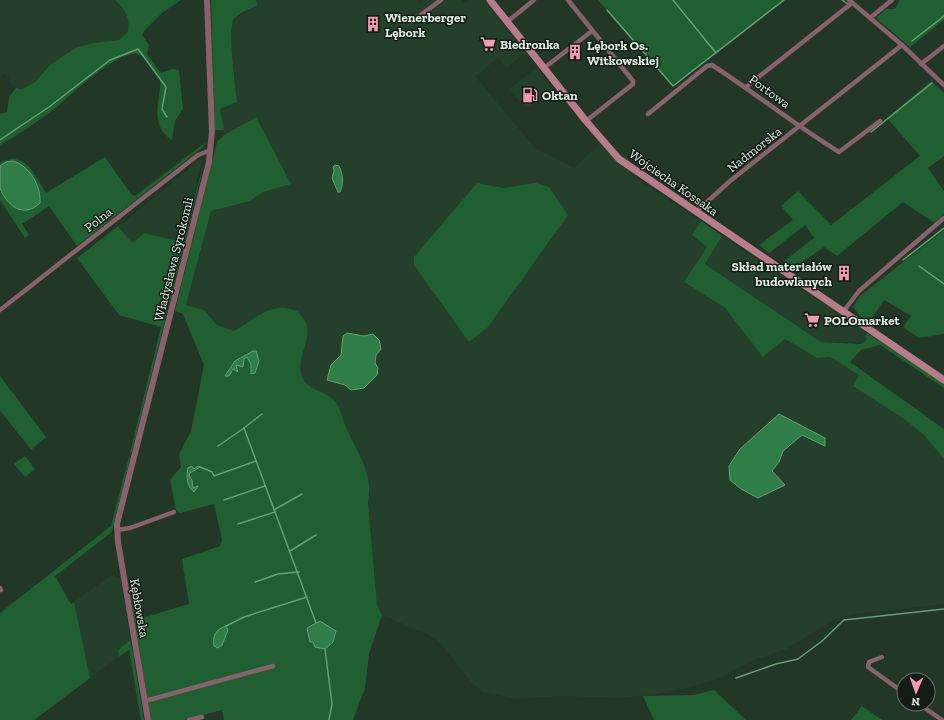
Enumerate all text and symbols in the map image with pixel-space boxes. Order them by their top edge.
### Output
place label: Wienerberger Lębork [385,10,466,40]
building icon: Wienerberger Lębork [364,15,382,33]
supermarket icon: Biedronka [479,35,497,53]
place label: Biedronka [500,37,560,52]
place label: Lębork Os. Witkowskiej [587,38,659,69]
building icon: Lębork Os. Witkowskiej [566,43,584,61]
street label: Portowa [746,72,794,112]
fuel station icon: Oktan [521,86,539,104]
place label: Oktan [542,88,578,103]
street label: Nadmorska [724,123,785,175]
street label: Wojciecha Kossaka [626,146,722,220]
street label: Władysława Syrokomli [151,195,196,323]
street label: Polna [81,203,116,235]
place label: Skład materiałów budowlanych [731,259,832,289]
building icon: Skład materiałów budowlanych [835,264,853,282]
supermarket icon: POLOmarket [803,311,821,329]
place label: POLOmarket [824,313,900,328]
street label: Kębłowska [127,577,152,640]
north arrow [896,672,936,712]
text: N [911,695,920,708]

